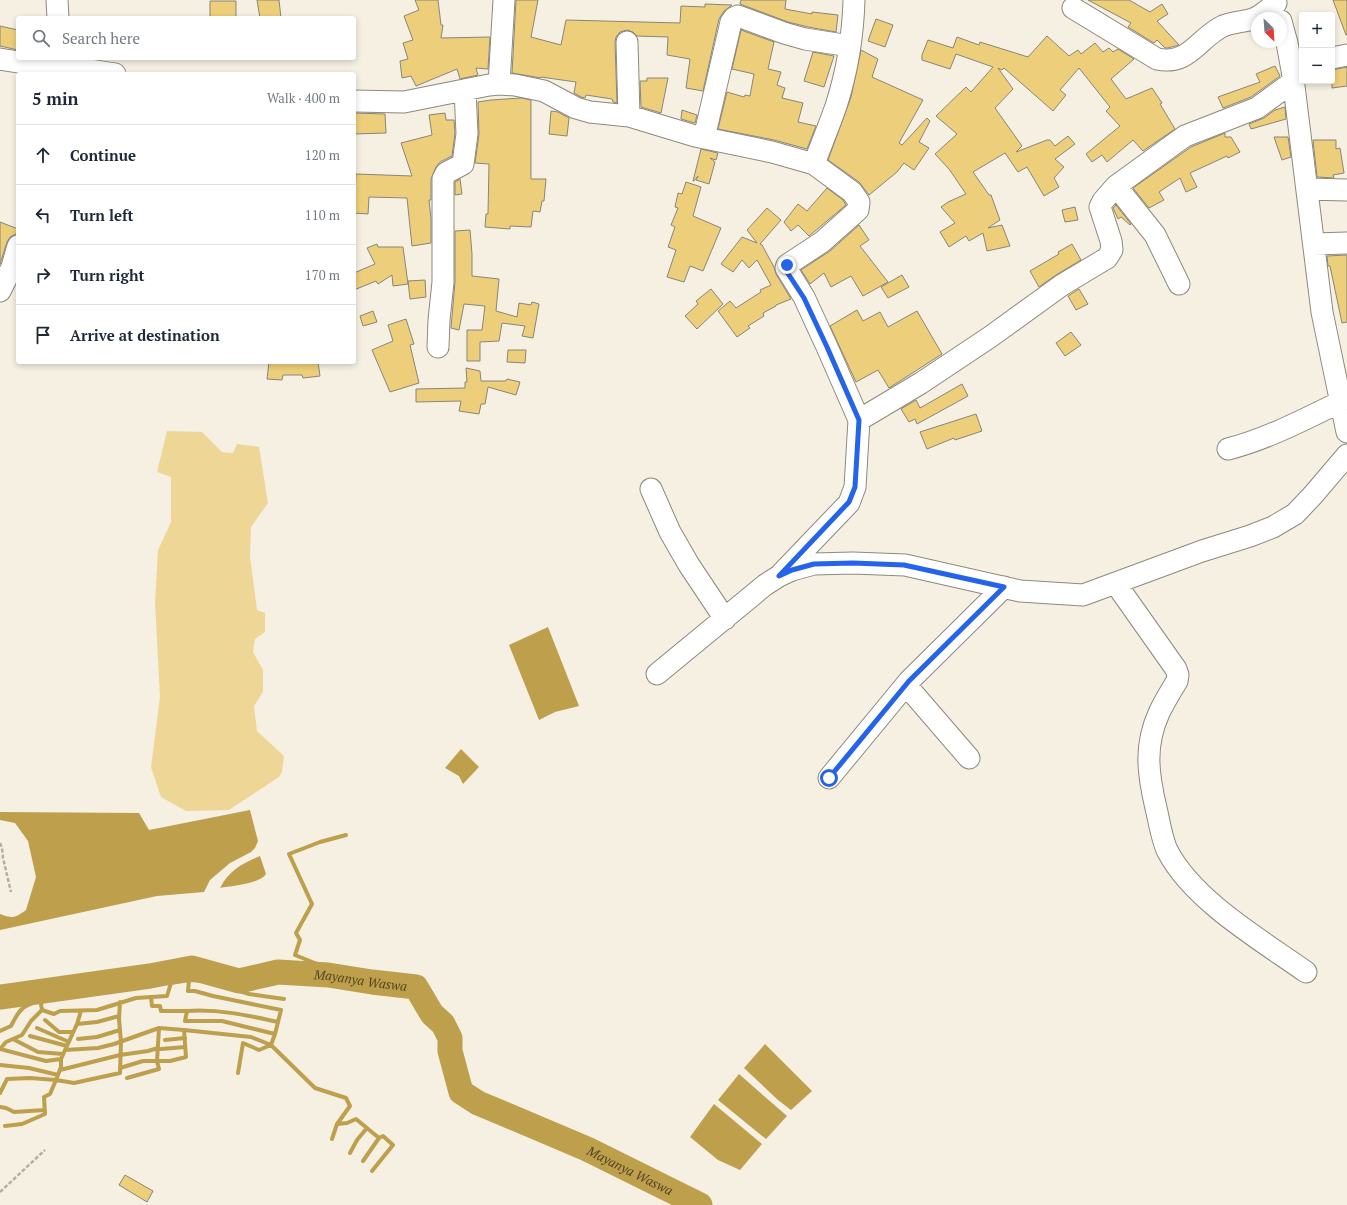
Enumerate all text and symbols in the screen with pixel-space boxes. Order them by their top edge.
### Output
north arrow [1251,12,1287,48]
map controls [1299,12,1335,84]
button: + [1299,12,1335,48]
search box [16,16,356,60]
icon: search [30,27,52,49]
text: Search here [62,28,140,48]
button: − [1299,48,1335,84]
text: 5 min [32,87,79,110]
text: Walk · 400 m [267,89,340,107]
icon: ahead [32,144,54,166]
text: Continue [70,145,136,165]
text: 120 m [305,146,340,164]
icon: left [32,204,54,226]
text: Turn left [70,205,134,225]
text: 110 m [305,206,340,224]
route end [778,256,796,274]
icon: right [32,264,54,286]
text: Turn right [70,265,145,285]
text: 170 m [305,266,340,284]
icon: arrive [32,324,54,346]
text: Arrive at destination [70,325,220,345]
route start [820,769,838,787]
water label: Mayanya Waswa [313,965,408,995]
water label: Mayanya Waswa [583,1141,676,1199]

